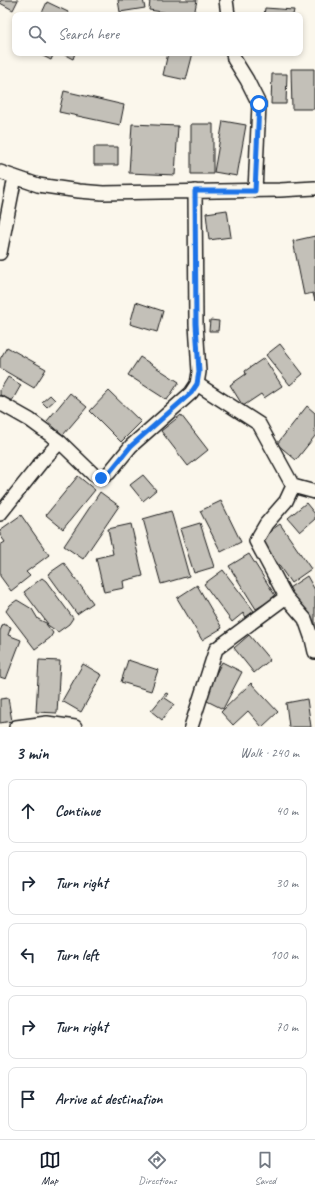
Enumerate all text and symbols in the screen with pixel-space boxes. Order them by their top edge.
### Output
search box [12,12,303,56]
icon: search [26,23,48,45]
text: Search here [58,25,119,44]
route start [250,95,268,113]
route end [92,469,110,487]
text: 3 min [16,743,49,764]
text: Walk · 240 m [240,745,299,761]
icon: ahead [17,800,39,822]
text: Continue [55,802,100,821]
text: 40 m [276,803,298,819]
icon: right [17,872,39,894]
text: Turn right [55,874,108,893]
text: 30 m [276,875,298,891]
icon: left [17,944,39,966]
text: Turn left [55,946,98,965]
text: 100 m [270,947,298,963]
icon: right [17,1016,39,1038]
text: Turn right [55,1018,108,1037]
text: 70 m [276,1019,298,1035]
icon: arrive [17,1088,39,1110]
text: Arrive at destination [55,1090,162,1109]
tab: Map [39,1149,61,1187]
tab: Directions [138,1149,177,1187]
tab: Saved [254,1149,276,1187]

